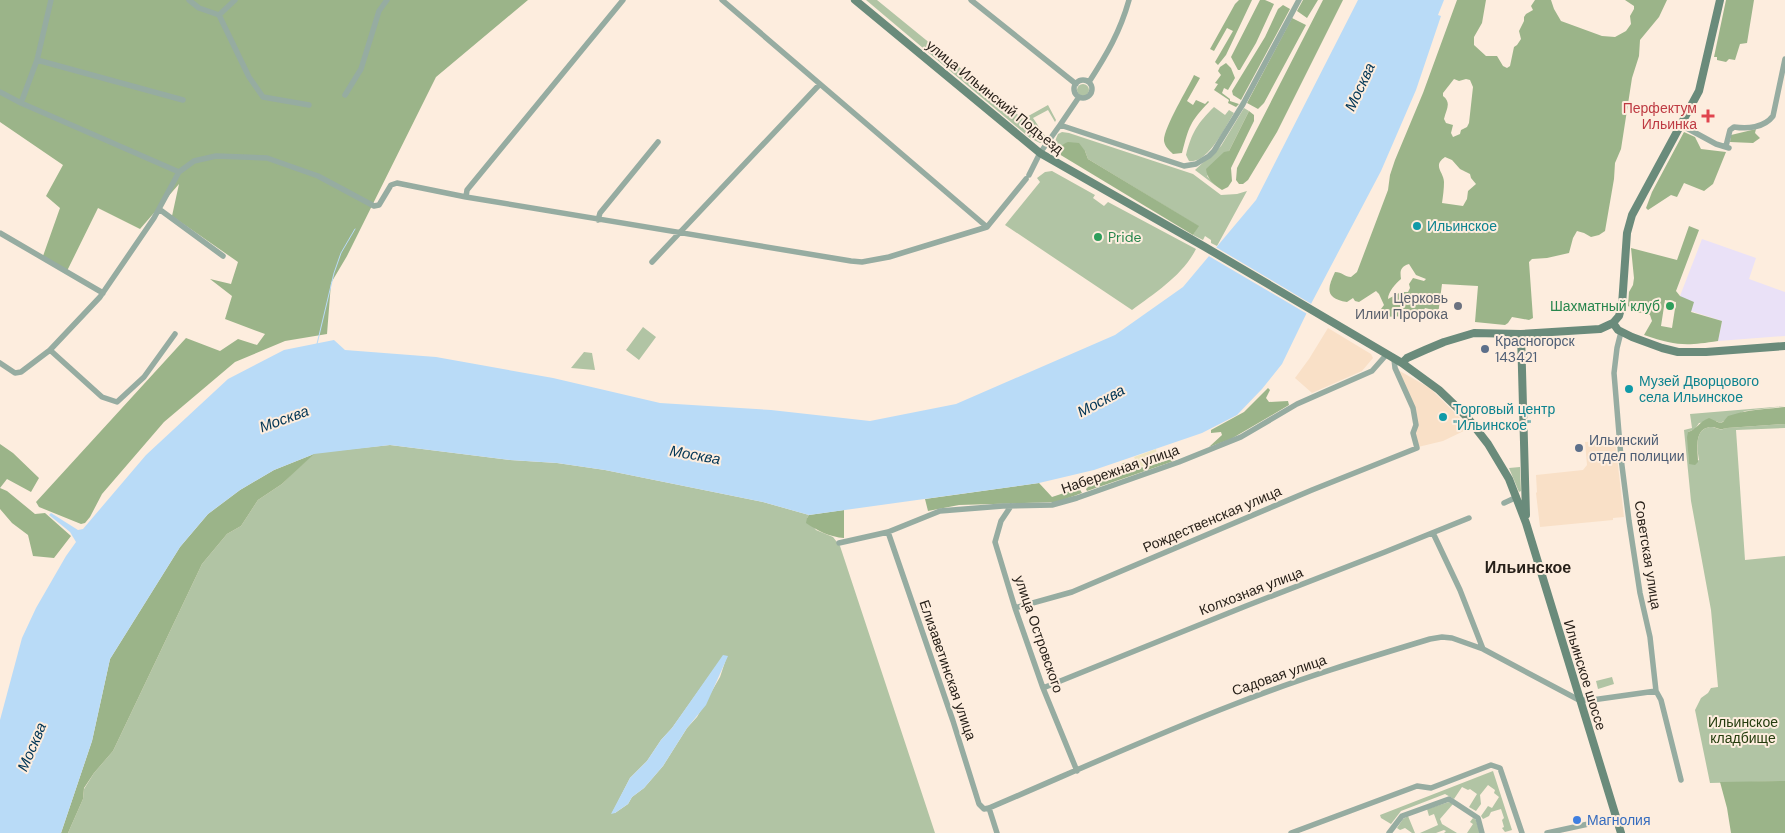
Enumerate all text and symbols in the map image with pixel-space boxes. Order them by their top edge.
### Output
street label: улица Ильинский Подъезд [923,36,1067,158]
water label: Москва [1340,60,1380,114]
place label: Перфектум Ильинка [1623,99,1697,133]
marker: Перфектум Ильинка [1701,109,1715,123]
place label: Ильинское [1427,217,1497,235]
marker: Ильинское [1411,220,1423,232]
place label: Pride [1108,228,1141,246]
marker: Pride [1092,231,1104,243]
place label: Церковь Илии Пророка [1355,289,1448,323]
place label: Шахматный клуб [1550,297,1660,315]
marker: Церковь Илии Пророка [1452,300,1464,312]
marker: Шахматный клуб [1664,300,1676,312]
place label: Красногорск 143421 [1495,332,1576,366]
marker: Красногорск 143421 [1479,343,1491,355]
place label: Музей Дворцового села Ильинское [1639,372,1759,406]
water label: Москва [1074,380,1128,422]
marker: Музей Дворцового села Ильинское [1623,383,1635,395]
place label: Торговый центр "Ильинское" [1453,400,1555,434]
water label: Москва [256,401,312,437]
marker: Торговый центр "Ильинское" [1437,411,1449,423]
place label: Ильинский отдел полиции [1589,431,1685,465]
street label: Набережная улица [1059,440,1182,498]
water label: Москва [668,441,722,469]
marker: Ильинский отдел полиции [1573,442,1585,454]
street label: Рождественская улица [1140,482,1284,556]
street label: Советская улица [1631,499,1666,611]
district label: Ильинское [1485,557,1571,578]
street label: Колхозная улица [1196,563,1306,619]
street label: улица Островского [1010,573,1068,695]
street label: Елизаветинская улица [916,598,981,743]
street label: Ильинское шоссе [1560,618,1610,733]
street label: Садовая улица [1229,650,1329,700]
park label: Ильинское кладбище [1708,713,1778,747]
water label: Москва [13,719,51,775]
place label: Магнолия [1587,811,1651,829]
marker: Магнолия [1571,814,1583,826]

